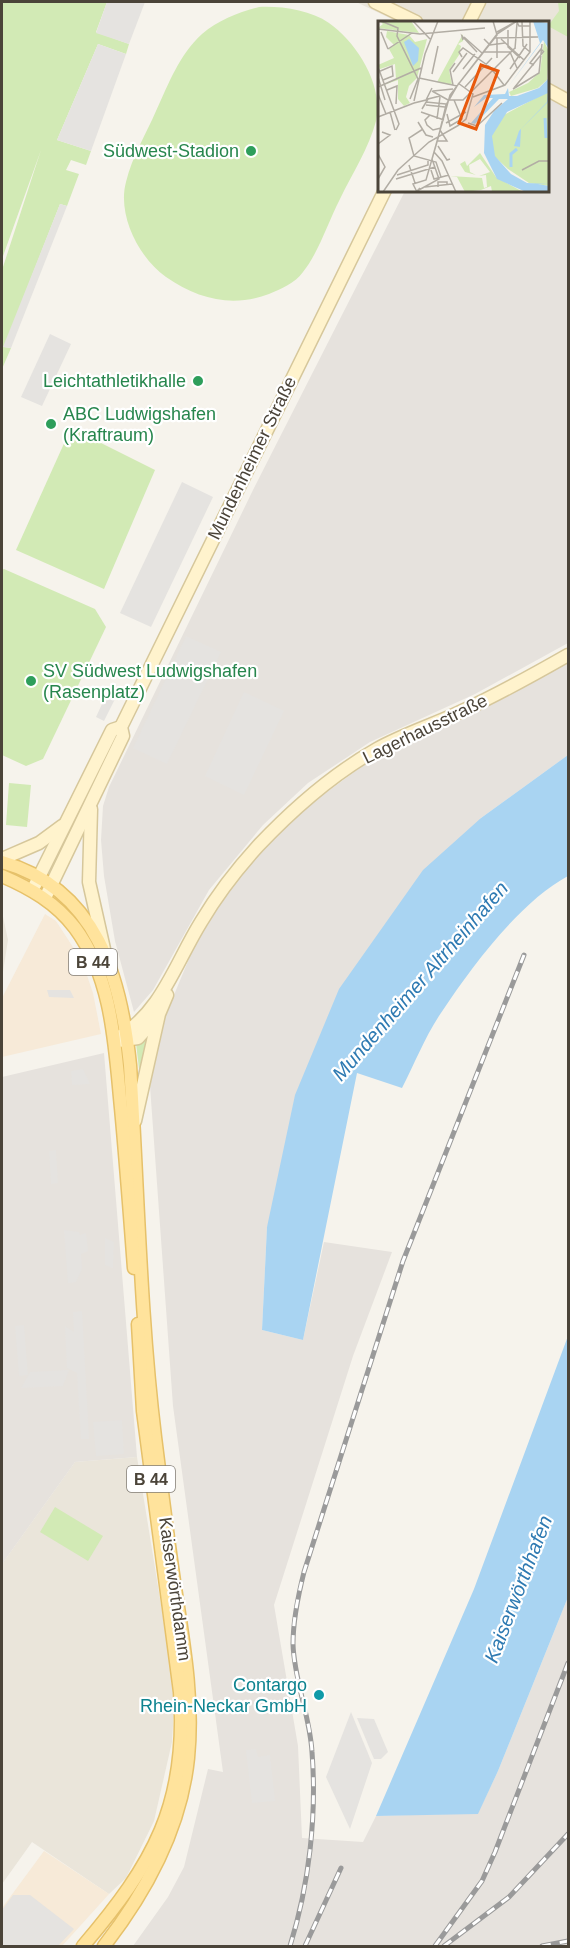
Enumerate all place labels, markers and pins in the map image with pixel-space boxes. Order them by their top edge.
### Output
place label: Südwest-Stadion [103,141,239,161]
marker: Südwest-Stadion [244,144,258,158]
place label: Leichtathletikhalle [43,371,186,391]
marker: Leichtathletikhalle [191,374,205,388]
place label: ABC Ludwigshafen (Kraftraum) [63,404,216,445]
marker: ABC Ludwigshafen (Kraftraum) [44,417,58,431]
place label: SV Südwest Ludwigshafen (Rasenplatz) [43,661,257,702]
marker: SV Südwest Ludwigshafen (Rasenplatz) [24,674,38,688]
place label: Contargo Rhein-Neckar GmbH [140,1675,307,1716]
marker: Contargo Rhein-Neckar GmbH [312,1688,326,1702]

